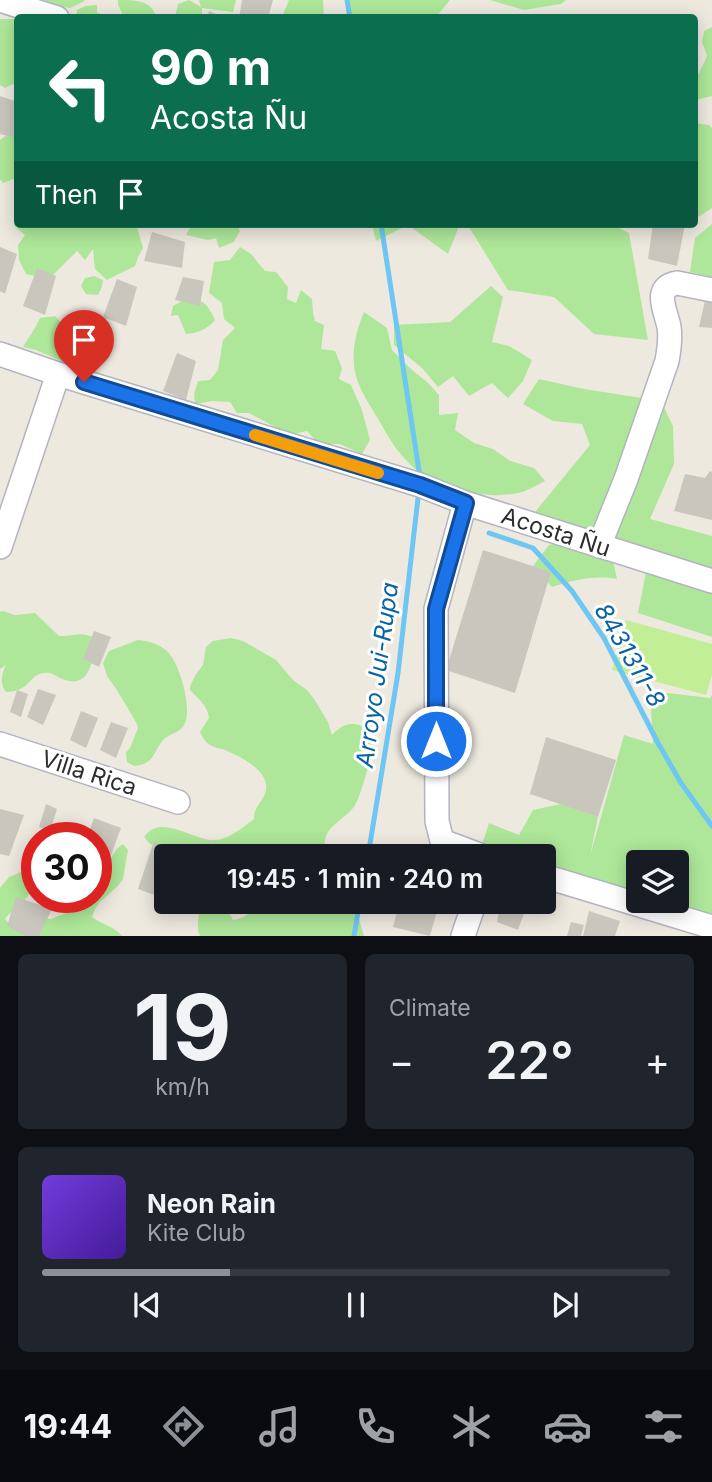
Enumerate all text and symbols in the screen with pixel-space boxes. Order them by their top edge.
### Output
text: 90 m [150,38,271,97]
icon: left [35,42,126,133]
text: Acosta Ñu [150,98,307,137]
icon: arrive [112,175,150,213]
text: Then [35,179,98,210]
pin [54,310,114,382]
icon: arrive [65,321,103,359]
street label: Acosta Ñu [498,501,614,563]
water label: Arroyo Jui-Rupa [350,581,404,770]
water label: 8431311-8 [589,598,671,712]
position arrow [399,704,473,778]
street label: Villa Rica [38,744,140,802]
speed limit sign: 30 [21,822,112,913]
map controls [626,850,689,913]
button: layers [626,850,689,913]
text: 19:45 · 1 min · 240 m [227,863,483,894]
text: 19 [133,972,232,1082]
text: Climate [389,994,471,1022]
text: 22° [485,1029,574,1092]
text: − [389,1038,414,1084]
text: + [645,1038,670,1084]
text: km/h [155,1073,210,1101]
text: Neon Rain [147,1188,276,1219]
text: Kite Club [147,1219,246,1247]
icon: previous [128,1286,166,1324]
icon: pause [337,1286,375,1324]
icon: next [546,1286,584,1324]
icon: directions [159,1402,208,1451]
icon: music [255,1402,304,1451]
icon: phone [351,1402,400,1451]
icon: climate [447,1402,496,1451]
icon: car [543,1402,592,1451]
icon: filters [639,1402,688,1451]
text: 19:44 [24,1407,112,1446]

